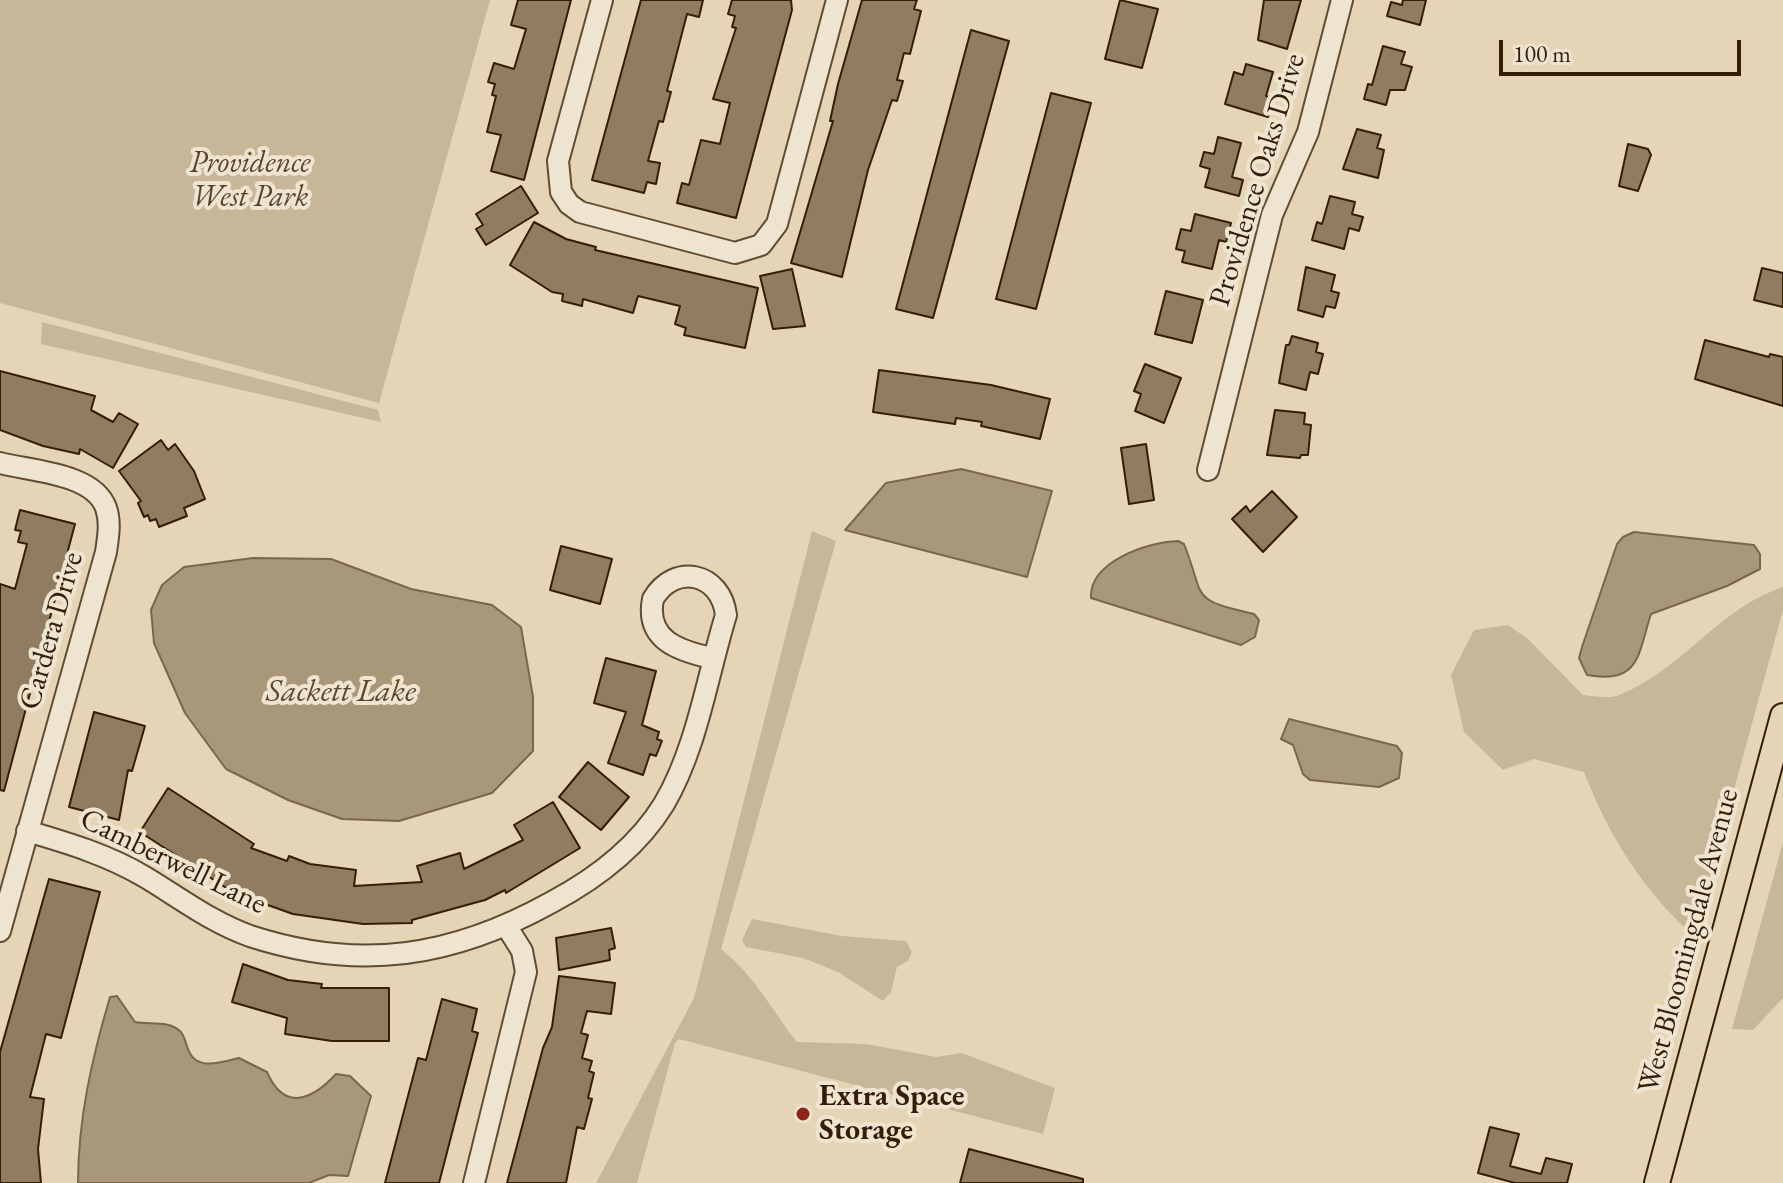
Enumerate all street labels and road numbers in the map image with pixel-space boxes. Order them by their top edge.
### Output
street label: Providence Oaks Drive [1202,49,1314,311]
street label: Cardera Drive [12,548,92,714]
street label: West Bloomingdale Avenue [1631,785,1747,1097]
street label: Camberwell Lane [74,801,272,923]

